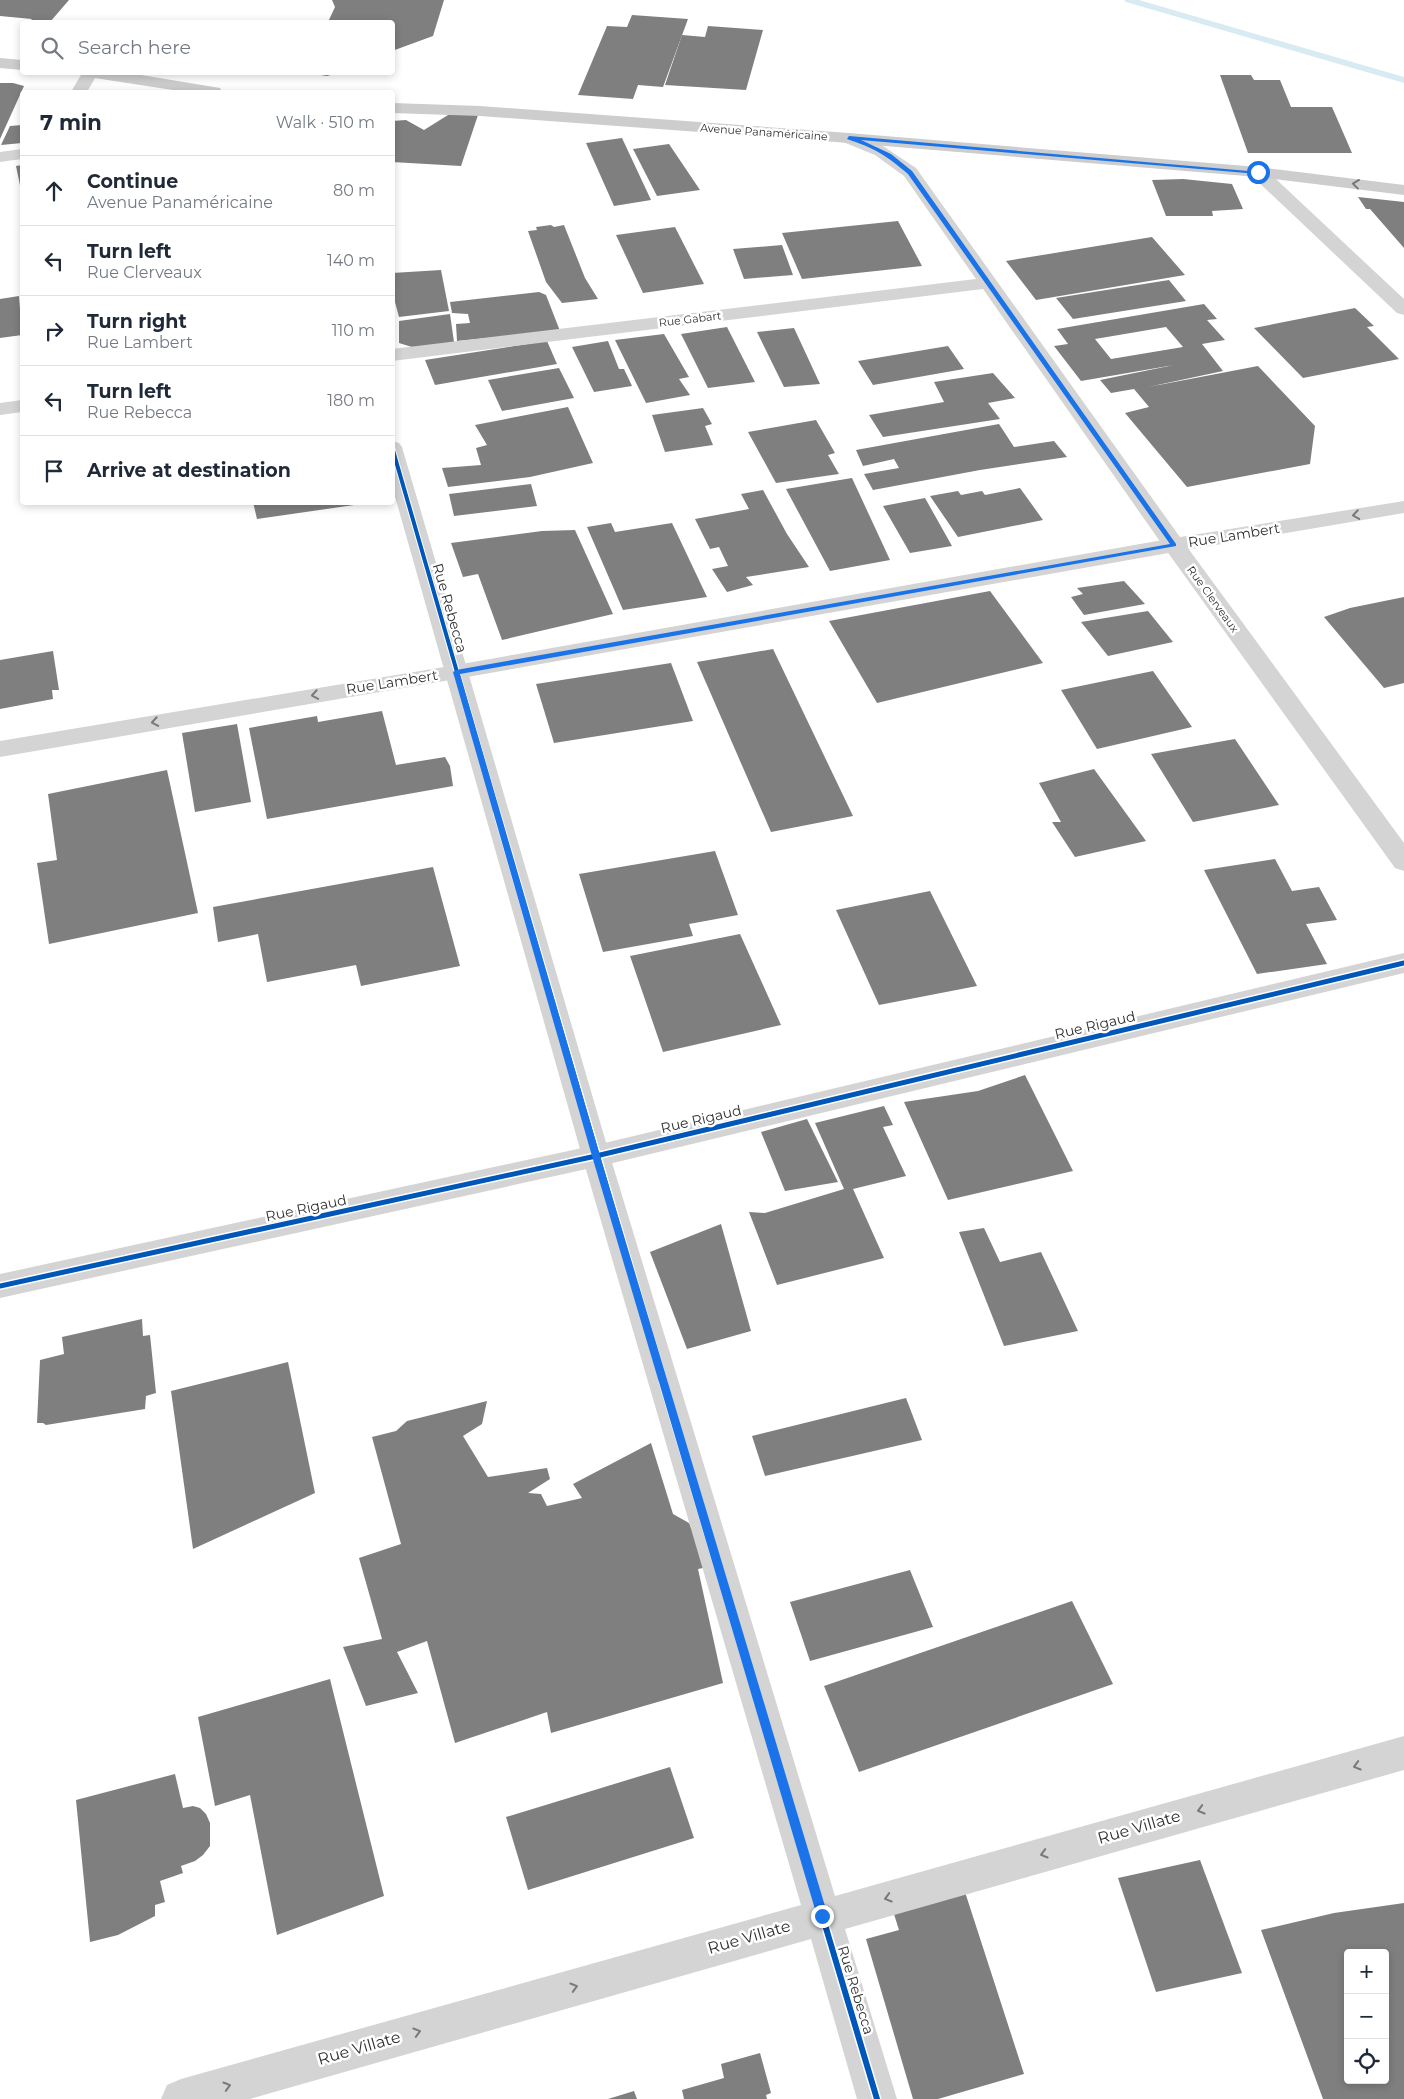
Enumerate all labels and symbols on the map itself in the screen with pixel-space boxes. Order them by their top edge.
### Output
street label: Avenue Panaméricaine [700,121,829,143]
route start [1247,161,1270,184]
one-way arrow [1351,179,1359,190]
street label: Rue Gabart [658,308,723,330]
one-way arrow [1352,509,1360,519]
street label: Rue Lambert [1187,519,1281,551]
street label: Rue Rebecca [429,561,471,655]
street label: Rue Clerveaux [1184,563,1242,635]
street label: Rue Lambert [345,666,439,698]
one-way arrow [311,689,320,699]
one-way arrow [151,717,160,727]
street label: Rue Rigaud [1053,1007,1137,1043]
street label: Rue Rigaud [659,1101,743,1137]
street label: Rue Rigaud [264,1191,348,1225]
one-way arrow [1353,1760,1361,1771]
one-way arrow [1196,1804,1205,1815]
street label: Rue Villate [1095,1806,1183,1848]
one-way arrow [1040,1848,1049,1859]
one-way arrow [883,1892,892,1903]
route end [811,1905,834,1928]
street label: Rue Villate [705,1916,793,1958]
street label: Rue Rebecca [834,1943,878,2037]
one-way arrow [569,1983,577,1993]
street label: Rue Villate [315,2027,403,2069]
one-way arrow [413,2027,421,2037]
one-way arrow [223,2081,231,2091]

